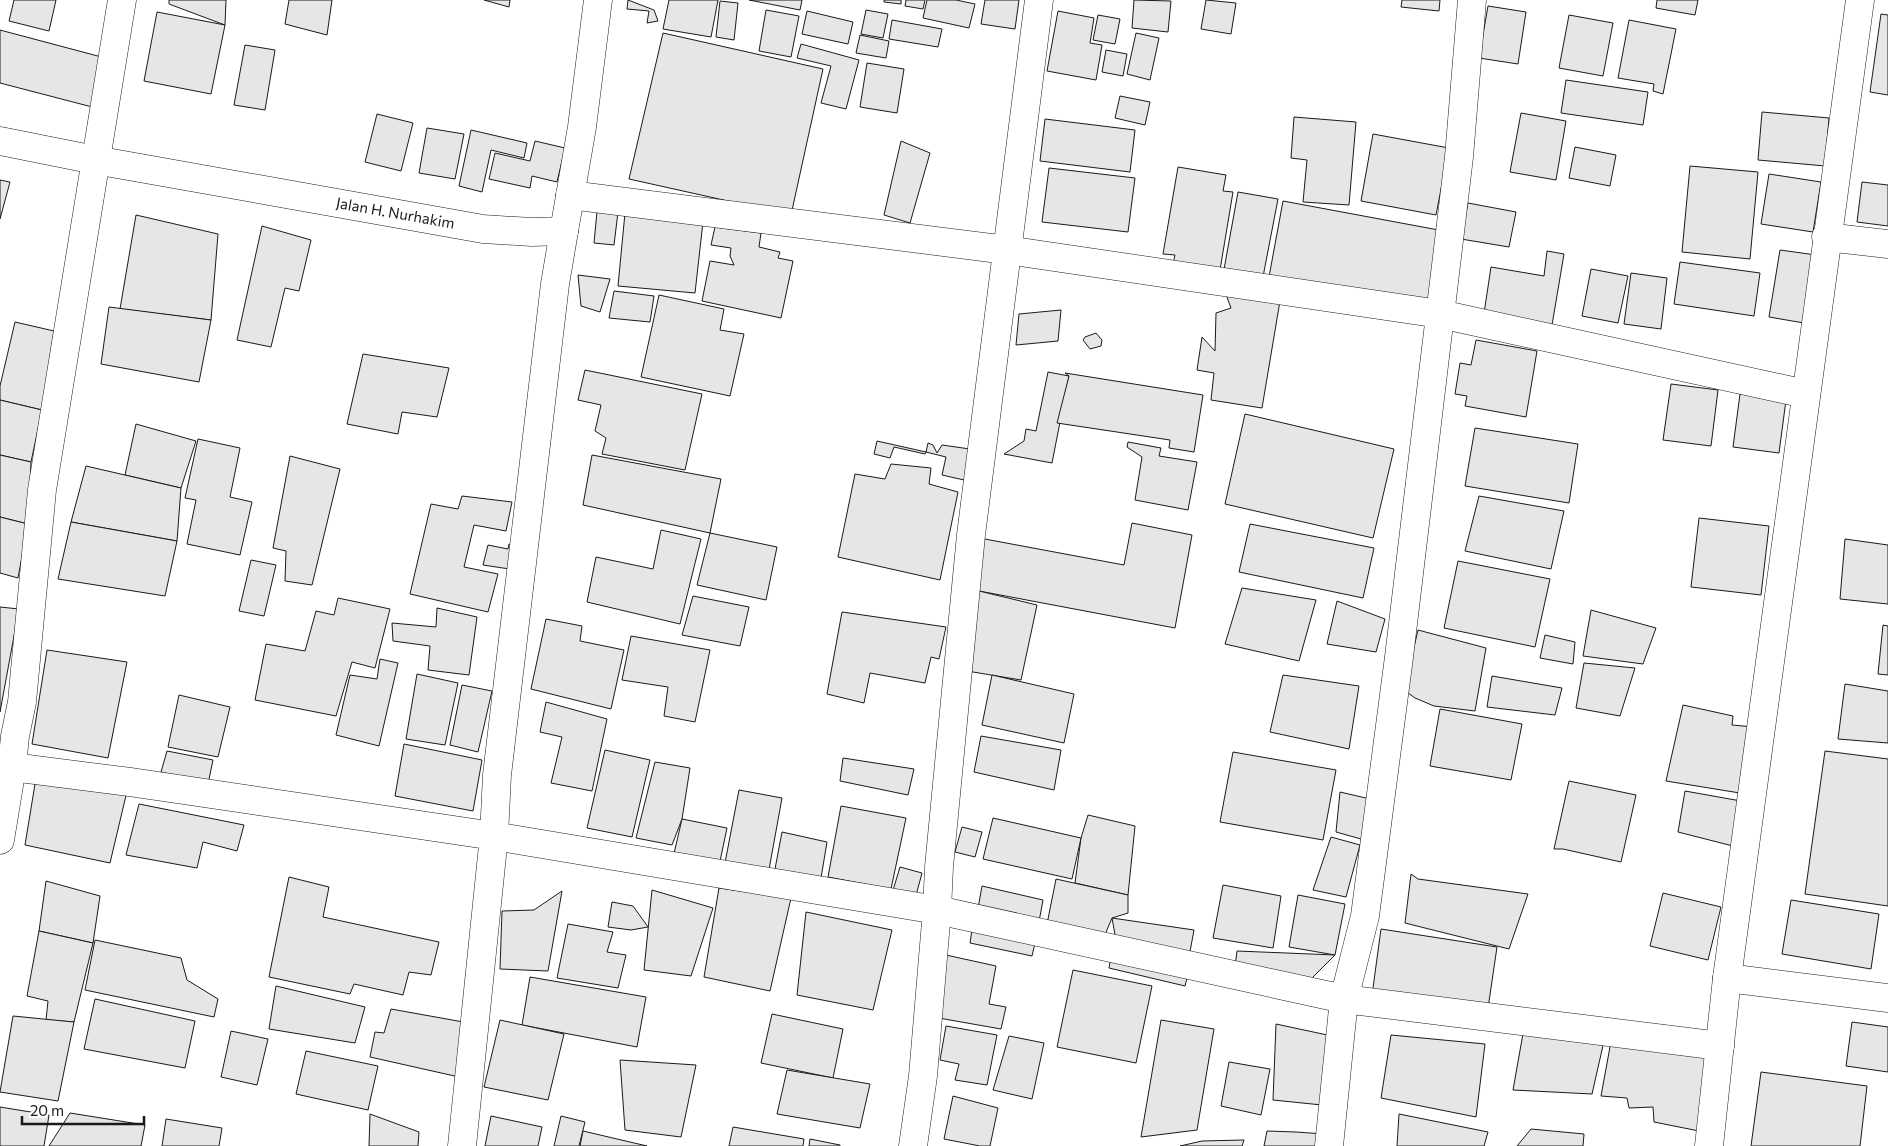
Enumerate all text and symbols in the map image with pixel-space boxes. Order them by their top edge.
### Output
street label: Jalan H. Nurhakim [335,193,456,232]
scale bar [22,1094,145,1126]
text: 20 m [30,1101,64,1119]

